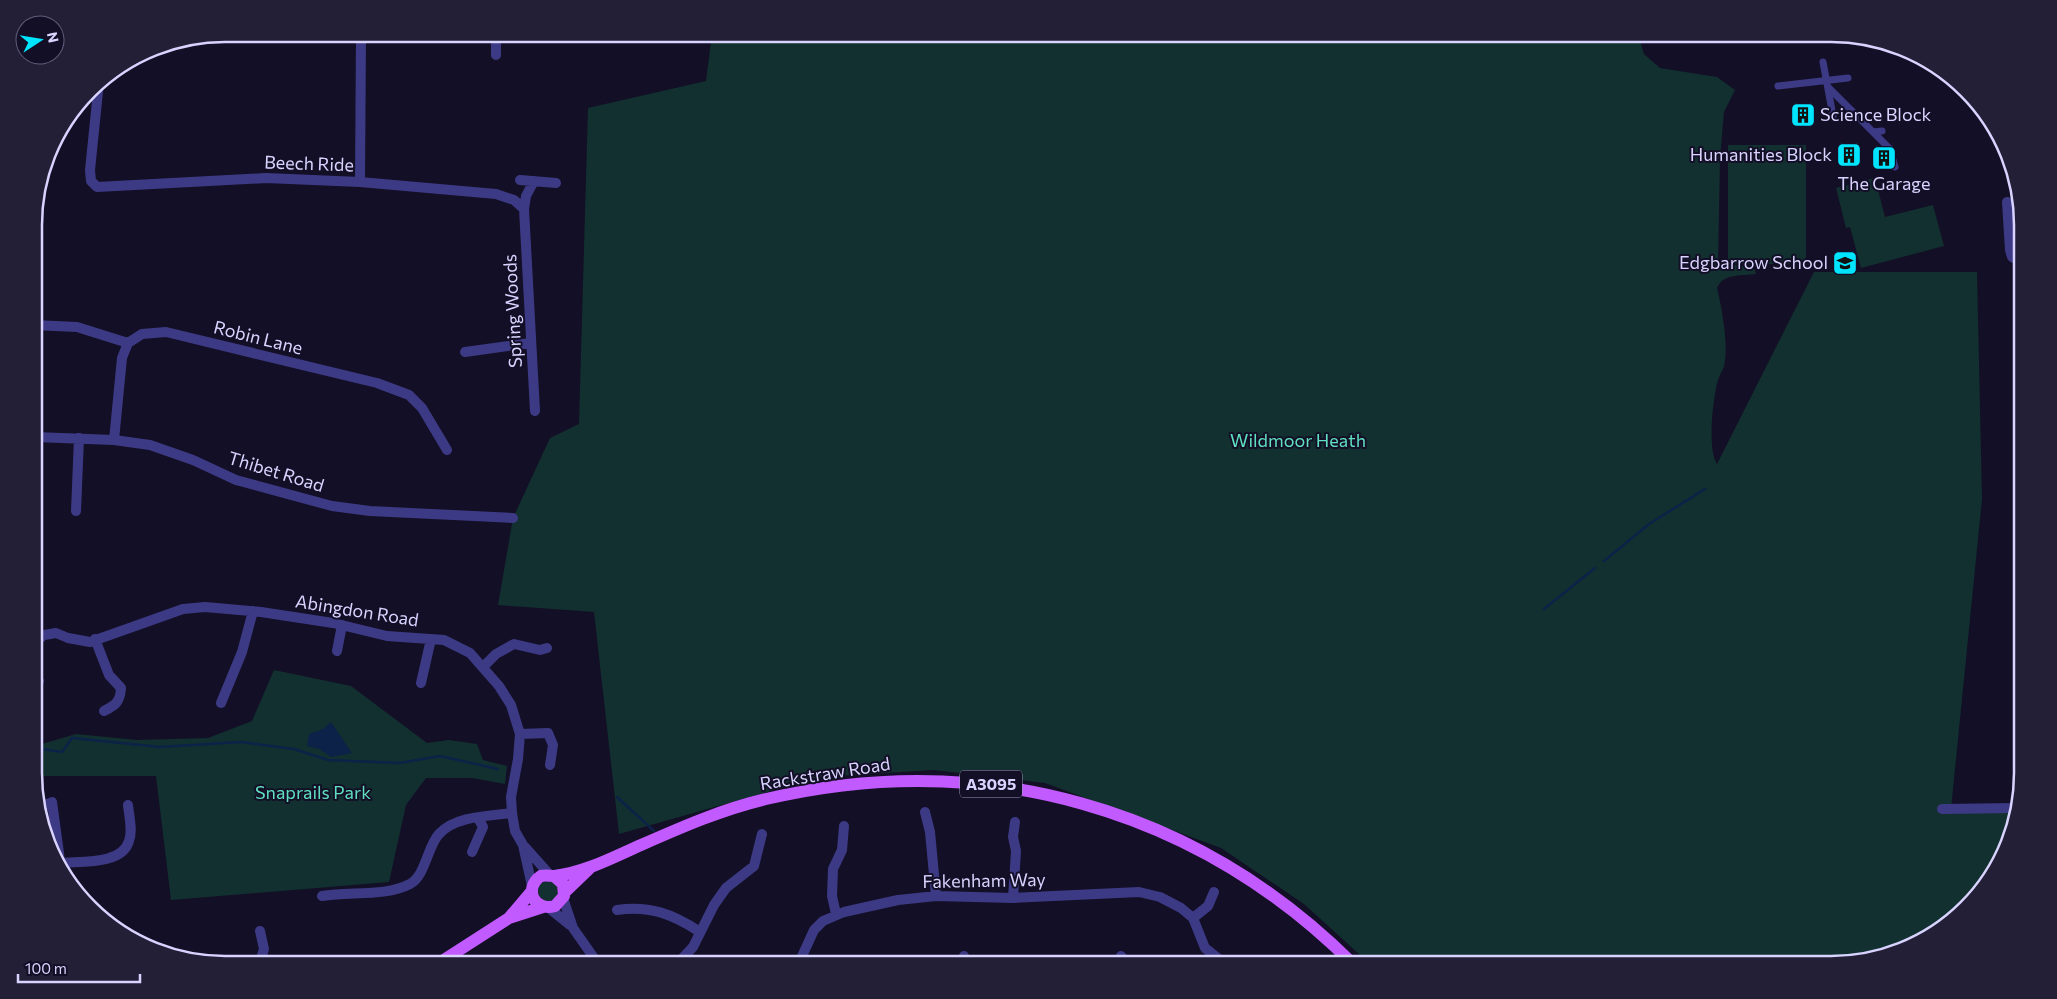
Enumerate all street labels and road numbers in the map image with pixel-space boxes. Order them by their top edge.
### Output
street label: Beech Ride [264,150,354,176]
street label: Spring Woods [498,254,526,368]
street label: Robin Lane [212,315,305,359]
street label: Thibet Road [226,446,327,496]
street label: Abingdon Road [294,589,420,631]
street label: Rackstraw Road [758,752,892,794]
road number: A3095 [960,771,1022,798]
street label: Fakenham Way [922,868,1046,892]

